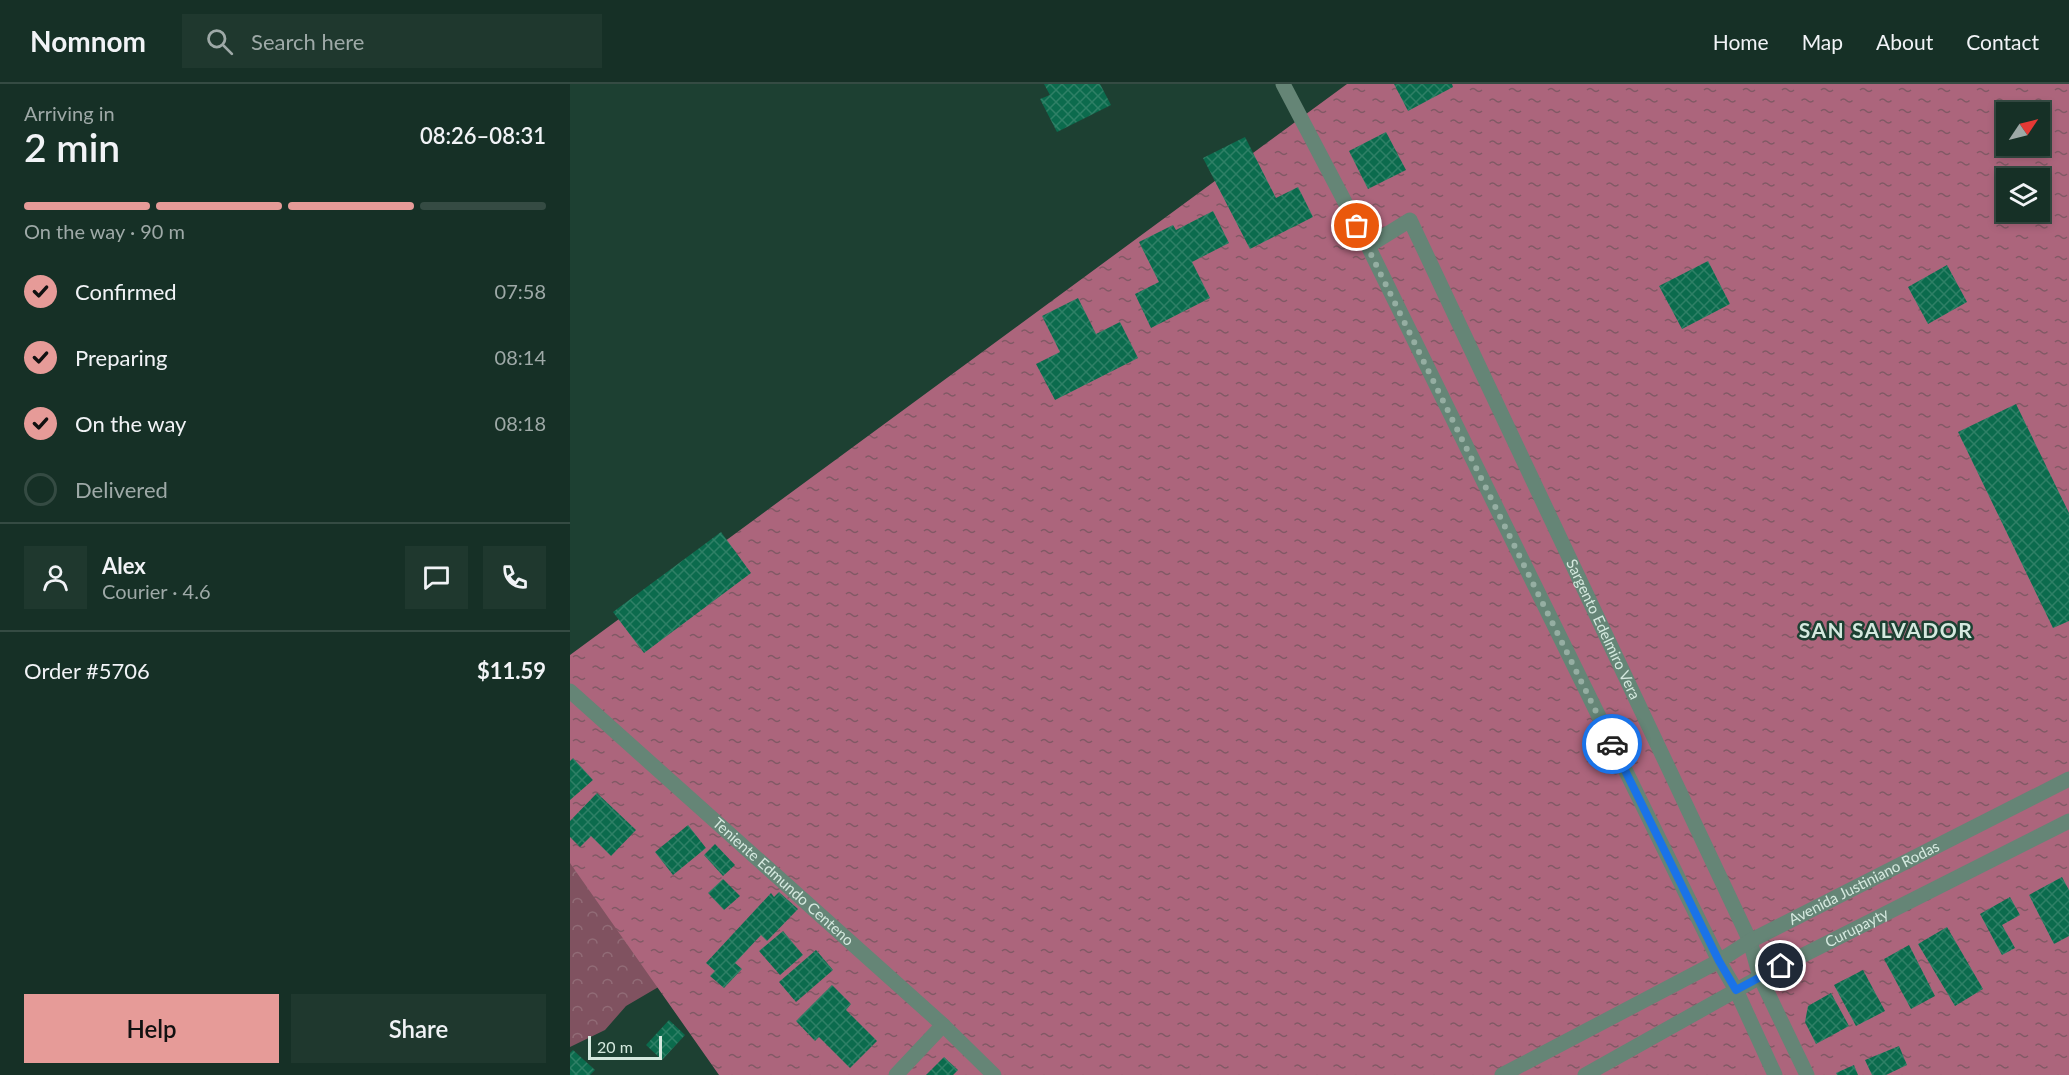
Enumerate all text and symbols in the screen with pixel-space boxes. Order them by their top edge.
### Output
search box [182,14,602,68]
text: Nomnom [30,24,146,58]
icon: search [203,25,236,58]
text: Search here [251,28,364,55]
text: Home [1713,29,1769,54]
text: Map [1802,29,1843,54]
text: About [1876,29,1933,54]
text: Contact [1966,29,2039,54]
text: Arriving in [24,101,115,125]
north arrow [1996,102,2050,156]
map controls [1996,102,2050,222]
text: 08:26–08:31 [420,122,546,149]
text: 2 min [24,124,120,170]
button: layers [1996,168,2050,222]
pin [1331,200,1382,251]
icon: bag [1340,209,1373,242]
text: On the way · 90 m [24,219,185,243]
icon: check [24,275,57,308]
text: Confirmed [75,278,177,305]
text: 07:58 [495,279,546,303]
icon: check [24,341,57,374]
text: Preparing [75,344,167,371]
text: 08:14 [495,345,546,369]
icon: check [24,407,57,440]
text: On the way [75,410,186,437]
text: 08:18 [495,411,546,435]
text: Delivered [75,476,168,503]
button: person [24,546,87,609]
button: chat [405,546,468,609]
button: phone [483,546,546,609]
text: Alex [102,552,146,579]
street label: Sargento Edelmiro Vera [1563,556,1645,702]
text: Courier · 4.6 [102,579,211,603]
district label: SAN SALVADOR [1799,617,1973,642]
text: Order #5706 [24,657,150,684]
text: $11.59 [477,657,546,684]
courier [1582,714,1642,774]
icon: car [1596,728,1629,761]
street label: Teniente Edmundo Centeno [710,813,858,949]
street label: Avenida Justiniano Rodas [1785,836,1942,928]
street label: Curupayty [1822,904,1891,951]
pin [1755,940,1806,991]
icon: home [1764,949,1797,982]
button: Help [24,994,279,1063]
button: Share [291,994,546,1063]
scale bar [588,1033,662,1060]
text: 20 m [597,1037,633,1056]

